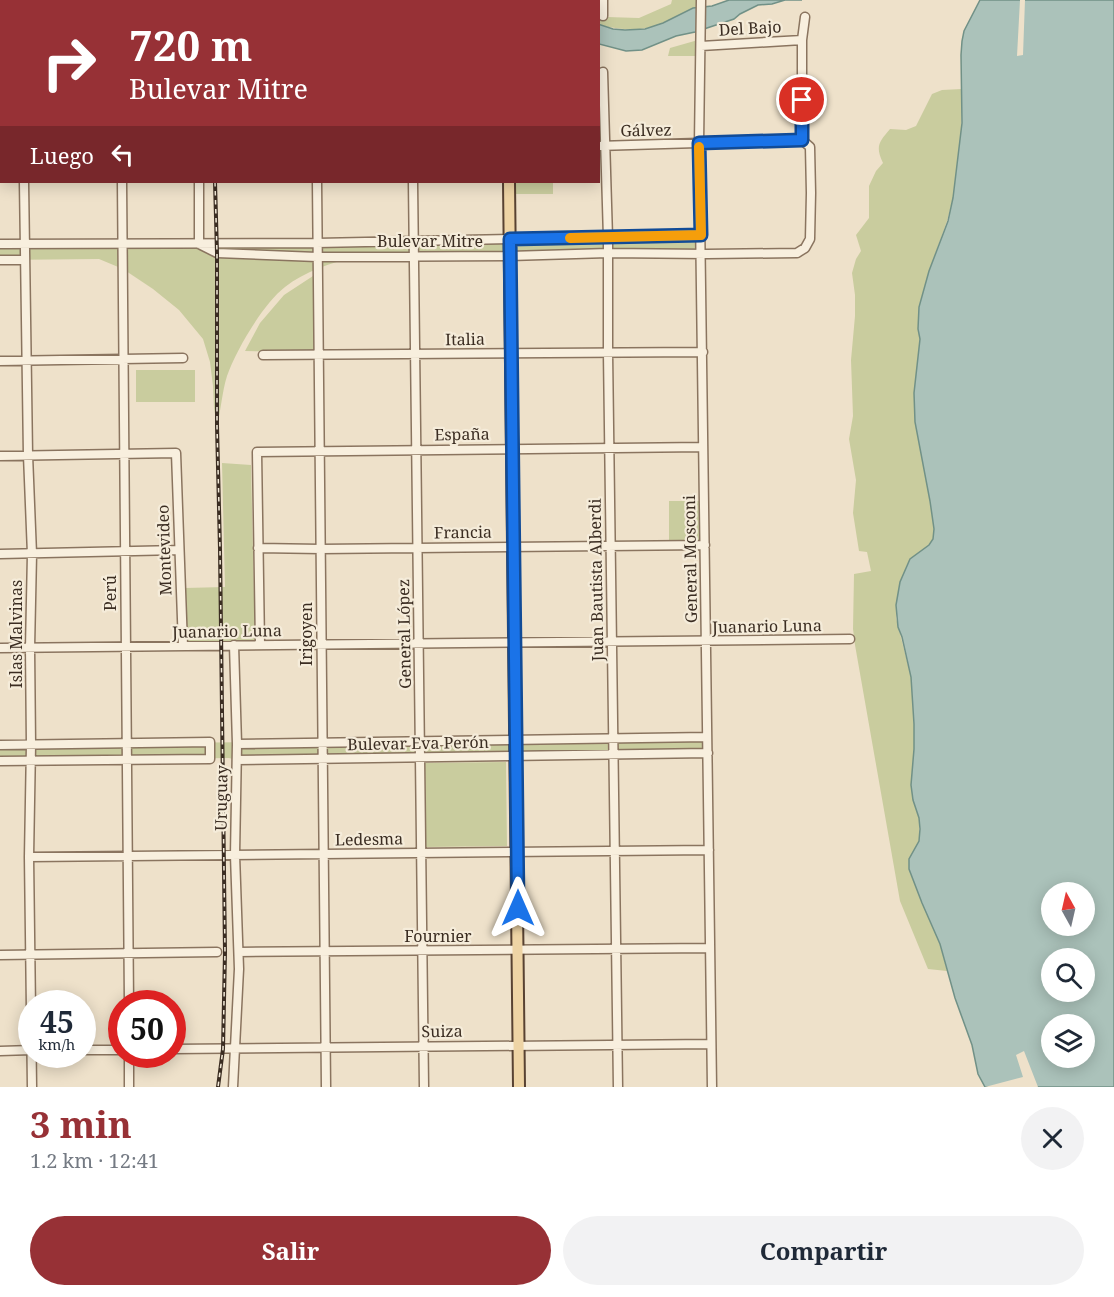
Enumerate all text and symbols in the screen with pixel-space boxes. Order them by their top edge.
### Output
street label: Del Bajo [718,15,782,41]
text: 720 m [129,16,253,73]
icon: right [30,24,108,102]
text: Bulevar Mitre [129,70,308,107]
pin [776,74,827,125]
icon: arrive [785,83,818,116]
street label: Gálvez [620,119,672,141]
icon: left [106,138,139,171]
text: Luego [30,140,94,170]
street label: Bulevar Mitre [377,230,483,252]
street label: Italia [445,328,485,350]
street label: España [434,423,490,445]
street label: General Mosconi [678,495,702,623]
street label: Juan Bautista Alberdi [584,498,608,663]
street label: Montevideo [151,504,177,596]
street label: Francia [434,520,492,544]
street label: Perú [99,575,121,611]
street label: General López [392,579,416,689]
street label: Islas Malvinas [5,580,27,688]
street label: Irigoyen [295,602,317,666]
street label: Juanario Luna [711,614,822,638]
street label: Juanario Luna [171,619,282,643]
street label: Bulevar Eva Perón [347,731,489,755]
street label: Uruguay [209,764,233,831]
street label: Ledesma [335,827,403,851]
position arrow [486,876,550,940]
north arrow [1041,882,1095,936]
map controls [1041,882,1095,1068]
street label: Fournier [404,925,472,947]
button: search [1041,948,1095,1002]
speed limit sign: 50 [108,990,186,1068]
text: 45 [40,1001,74,1042]
button: layers [1041,1014,1095,1068]
street label: Suiza [421,1020,463,1042]
text: km/h [39,1034,75,1054]
text: 3 min [30,1100,132,1149]
button: close [1021,1107,1084,1170]
text: 1.2 km · 12:41 [30,1147,159,1174]
button: Salir [30,1216,551,1285]
button: Compartir [563,1216,1084,1285]

